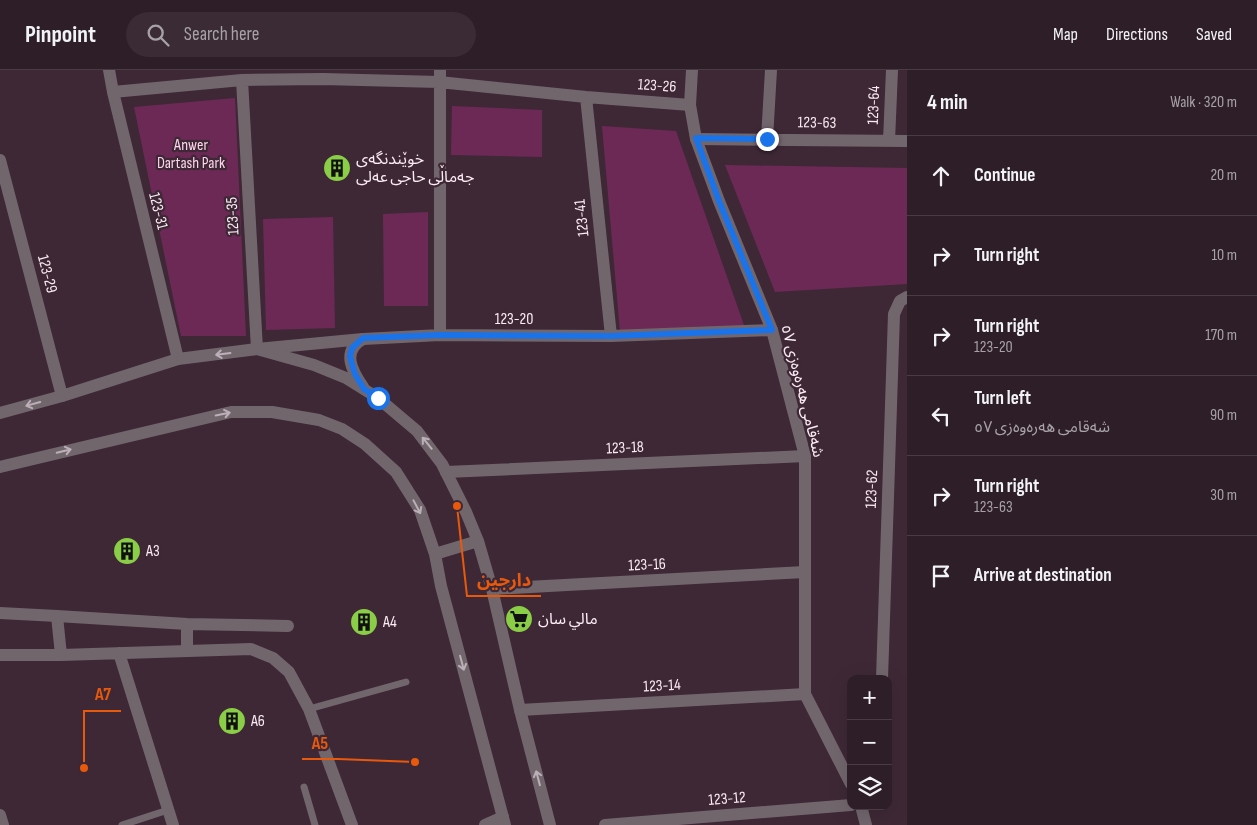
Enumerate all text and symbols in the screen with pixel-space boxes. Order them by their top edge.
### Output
search box [126,12,476,57]
text: Pinpoint [25,20,96,49]
icon: search [144,21,172,49]
text: Search here [184,23,259,46]
text: Map [1053,24,1078,45]
text: Directions [1106,24,1168,45]
text: Saved [1196,24,1232,45]
street label: 123-26 [637,75,677,97]
street label: 123-64 [864,85,884,125]
text: 4 min [927,90,968,115]
text: Walk · 320 m [1170,93,1237,112]
street label: 123-63 [797,113,837,133]
route end [756,128,779,151]
park label: Anwer Dartash Park [157,136,225,173]
place label: خوێندنگەی جەماڵی حاجی عەلی [356,150,474,187]
building icon: خوێندنگەی جەماڵی حاجی عەلی [322,153,352,183]
icon: ahead [927,162,955,190]
text: Continue [974,164,1035,187]
text: 20 m [1210,166,1237,185]
street label: 123-31 [144,191,172,232]
street label: 123-35 [223,196,243,236]
street label: 123-41 [571,198,593,238]
icon: right [927,242,955,270]
text: Turn right [974,244,1039,267]
text: 10 m [1211,246,1237,265]
street label: 123-29 [33,253,61,295]
street label: 123-20 [495,310,533,329]
text: Turn right [974,315,1039,338]
icon: right [927,322,955,350]
street label: شەقامی هەرەوەزی ٥٧ [776,323,828,459]
text: 170 m [1205,326,1237,345]
text: 123-20 [974,338,1013,357]
one-way arrow [215,349,231,359]
route start [367,387,390,410]
text: Turn left [974,387,1031,410]
one-way arrow [25,400,41,410]
icon: left [927,402,955,430]
text: 90 m [1210,406,1237,425]
one-way arrow [214,409,230,418]
text: شەقامی هەرەوەزی ٥٧ [974,418,1110,437]
one-way arrow [421,437,432,450]
street label: 123-18 [606,438,644,458]
one-way arrow [56,446,72,455]
street label: 123-62 [862,469,882,509]
text: Turn right [974,475,1039,498]
icon: right [927,482,955,510]
text: 30 m [1210,486,1237,505]
text: 123-63 [974,498,1013,517]
one-way arrow [413,499,422,514]
building icon: A3 [112,536,142,566]
place label: A3 [145,542,160,561]
street label: 123-16 [628,555,666,575]
icon: arrive [927,562,955,590]
callout: دارجين [467,563,541,596]
text: Arrive at destination [974,564,1112,587]
text: دارجين [477,570,531,591]
supermarket icon: مالي سان [504,604,534,634]
building icon: A4 [349,607,379,637]
place label: مالي سان [538,610,598,630]
place label: A4 [382,613,397,632]
one-way arrow [457,654,467,670]
map controls [847,675,892,810]
button: + [847,675,892,720]
street label: 123-14 [643,676,681,696]
callout: A7 [84,678,121,711]
text: A7 [94,684,111,705]
building icon: A6 [217,706,247,736]
place label: A6 [250,712,265,731]
button: − [847,720,892,765]
callout: A5 [302,726,338,759]
text: A5 [311,733,328,754]
button: layers [847,765,892,810]
one-way arrow [532,770,542,786]
street label: 123-12 [708,788,746,810]

